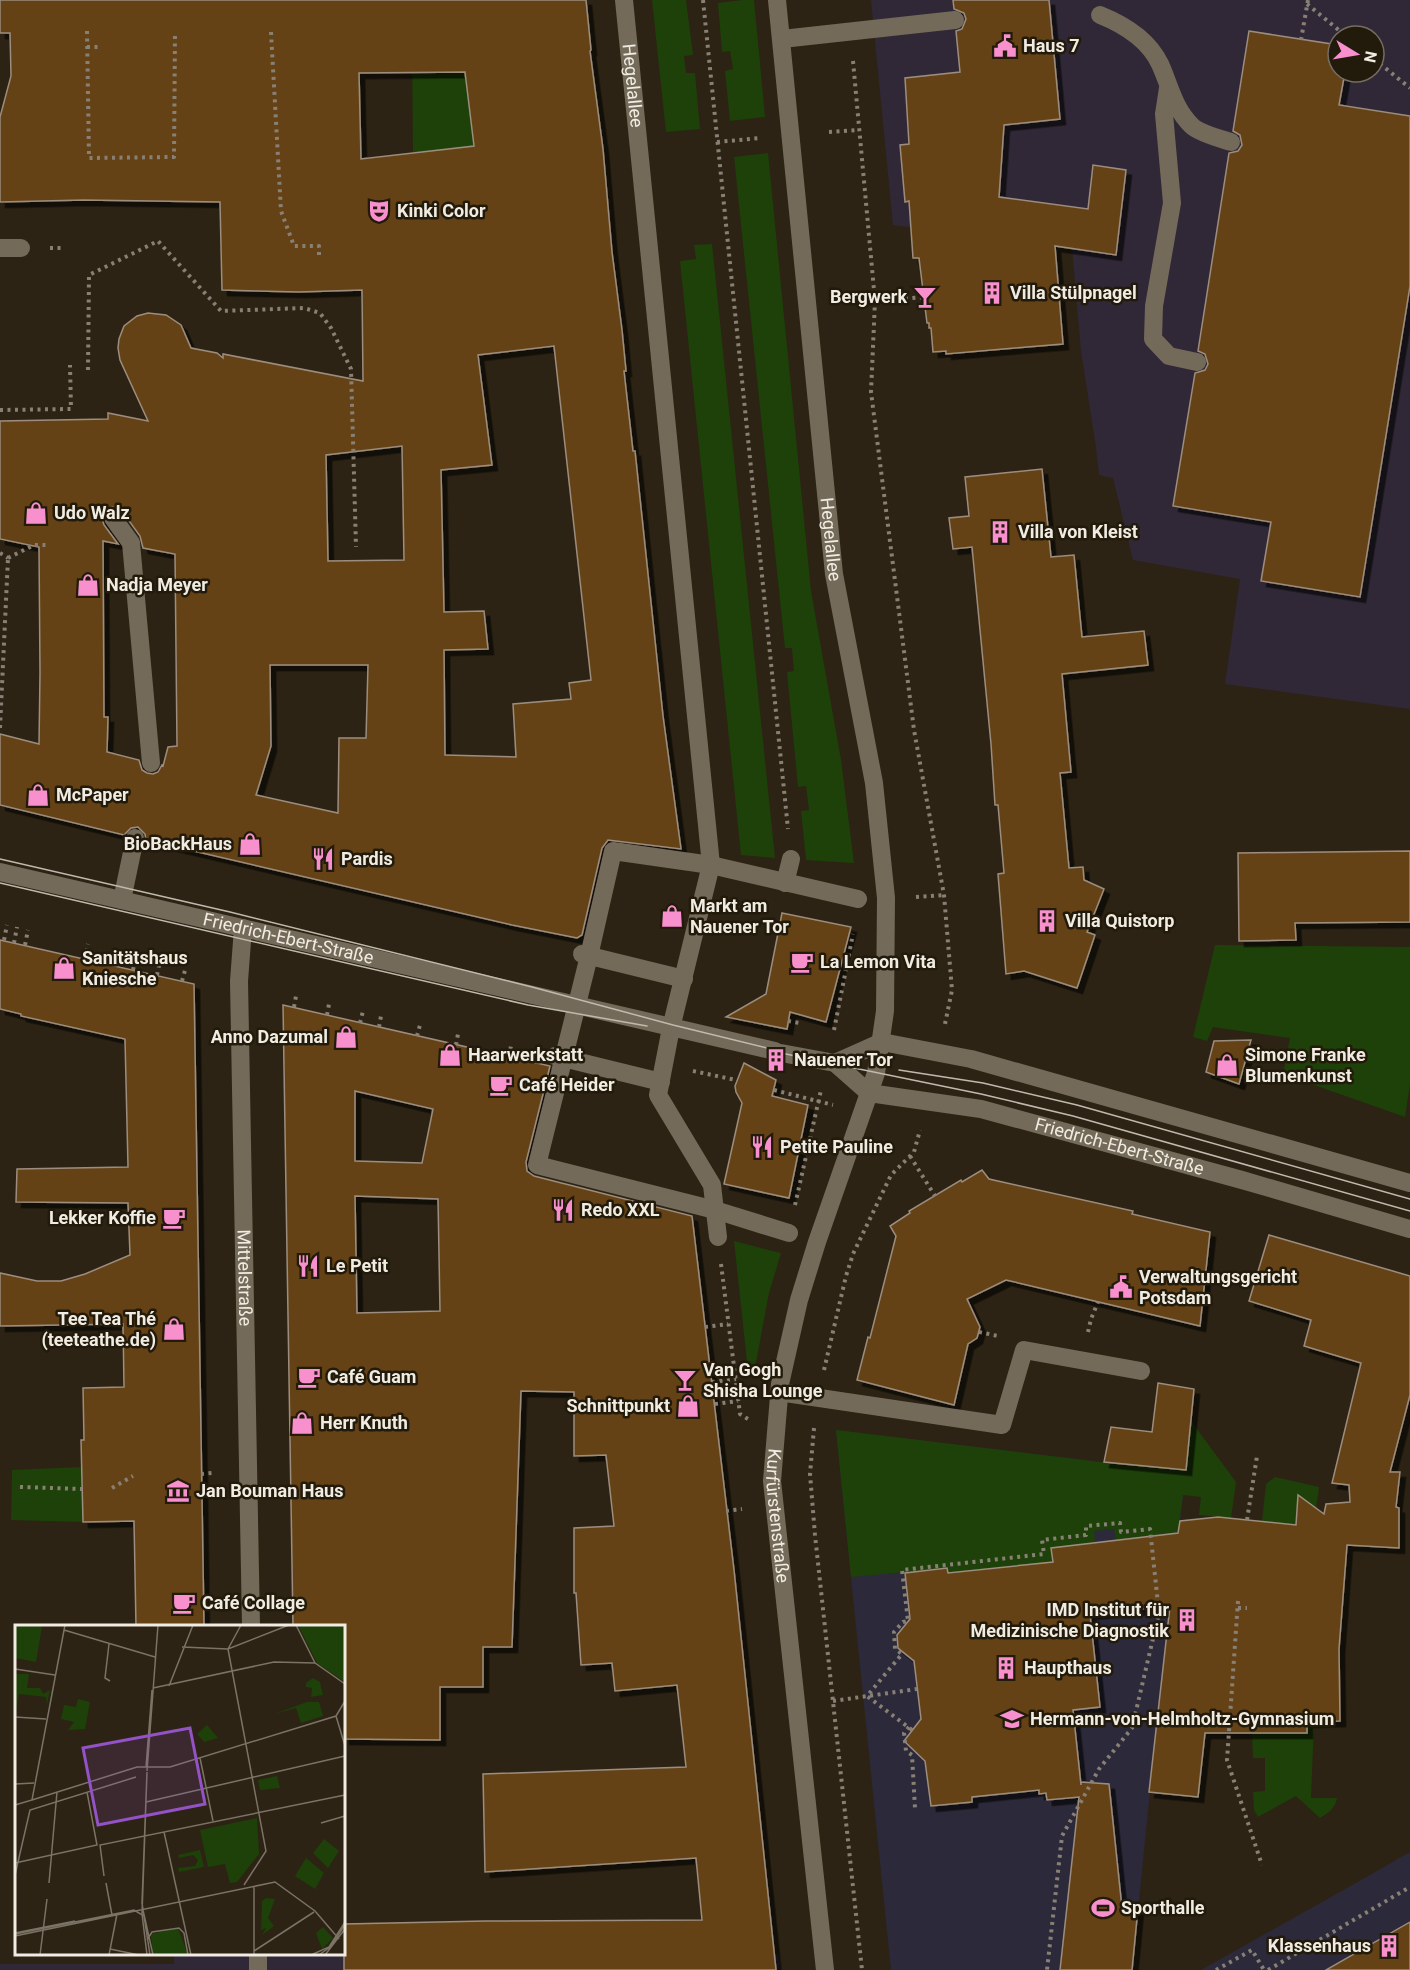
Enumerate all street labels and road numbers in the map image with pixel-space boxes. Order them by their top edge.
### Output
street label: Hegelallee [618,43,648,128]
street label: Hegelallee [816,496,846,583]
street label: Friedrich-Ebert-Straße [201,908,376,968]
street label: Friedrich-Ebert-Straße [1033,1113,1207,1179]
street label: Mittelstraße [234,1229,256,1326]
street label: Kurfürstenstraße [762,1448,794,1584]

